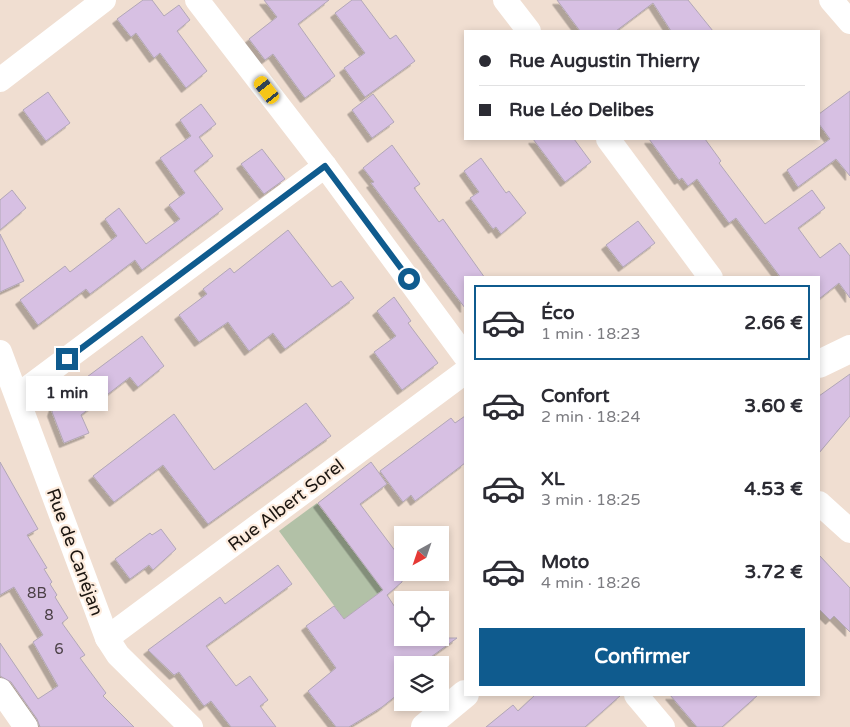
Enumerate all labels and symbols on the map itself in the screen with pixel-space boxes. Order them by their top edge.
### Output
car [251,74,282,106]
route start [398,268,420,290]
route end [56,348,78,370]
callout: 1 min [26,376,108,412]
street label: Rue Albert Sorel [224,454,348,556]
street label: Rue de Canéjan [42,485,108,619]
north arrow [394,526,449,581]
house number: 8B [27,584,47,602]
house number: 8 [44,606,54,624]
house number: 6 [54,640,64,658]

